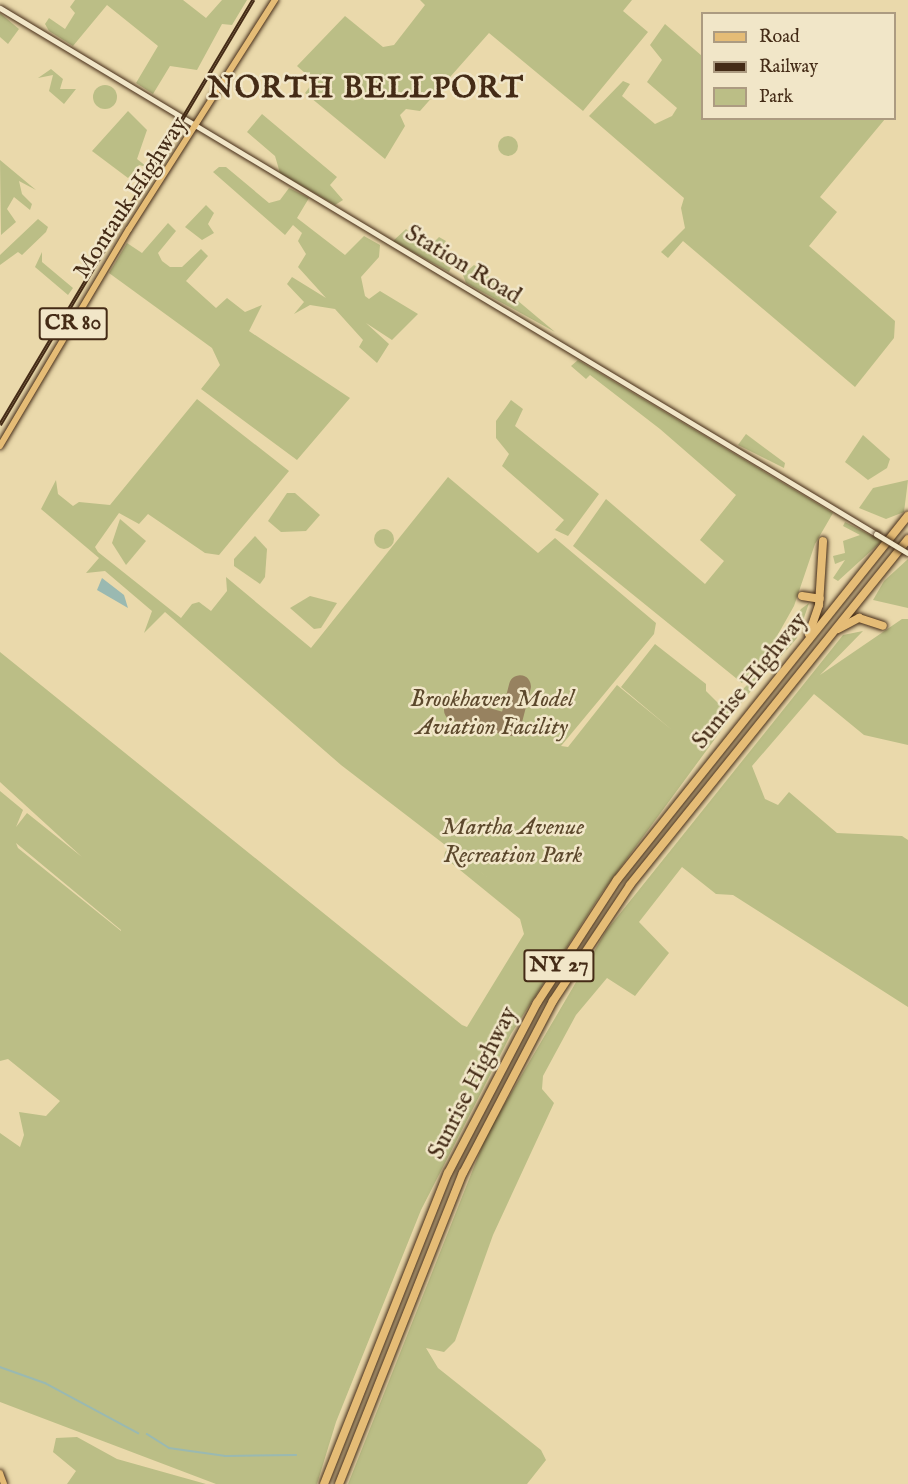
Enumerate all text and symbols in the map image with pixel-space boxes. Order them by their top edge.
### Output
legend [701,12,896,120]
text: Road [759,26,800,49]
text: Railway [759,56,818,79]
district label: NORTH BELLPORT [208,71,524,107]
text: Park [759,86,793,109]
street label: Montauk Highway [68,112,194,284]
street label: Station Road [400,219,526,311]
road number: CR 80 [38,305,107,343]
street label: Sunrise Highway [686,607,814,755]
park label: Brookhaven Model Aviation Facility [410,686,574,742]
park label: Martha Avenue Recreation Park [442,814,584,870]
road number: NY 27 [523,947,595,985]
street label: Sunrise Highway [422,1002,524,1164]

